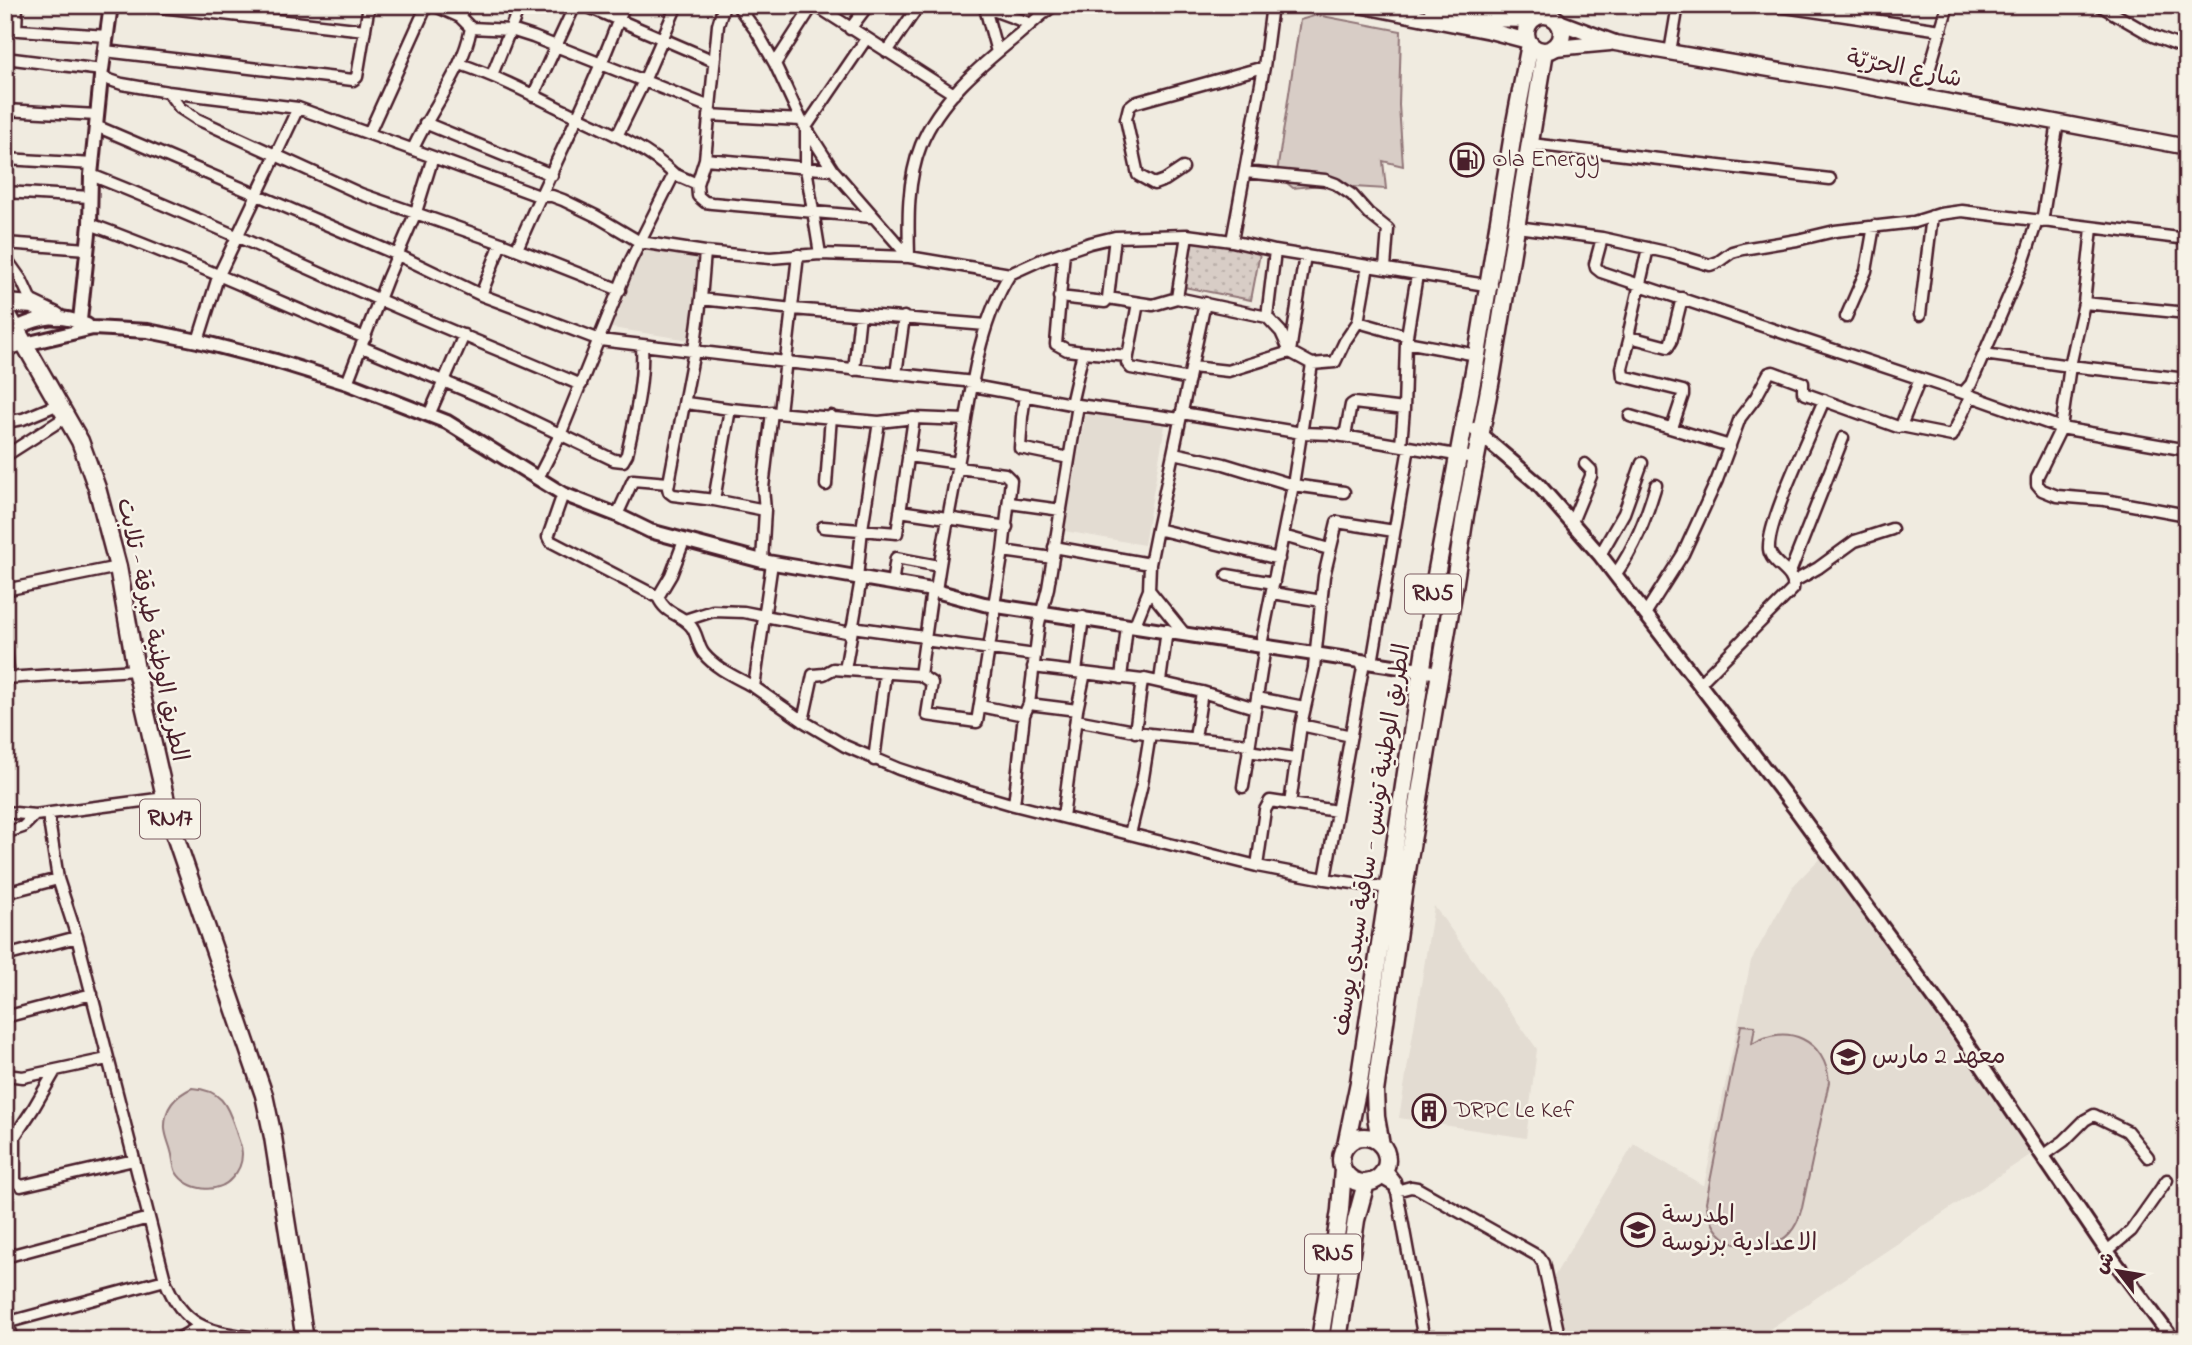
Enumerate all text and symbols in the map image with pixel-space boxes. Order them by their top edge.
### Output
street label: شارع الحرّيّة [1844,42,1964,98]
fuel station icon: Ola Energy [1448,141,1486,179]
place label: Ola Energy [1492,143,1599,179]
street label: الطريق الوطنية طبرقة - تلابت [106,495,196,765]
road number: RN5 [1405,574,1461,614]
street label: الطريق الوطنية تونس - ساقية سيدي يوسف [1325,641,1421,1039]
road number: RN17 [140,800,200,838]
school or university icon: معهد 2 مارس [1829,1038,1867,1076]
place label: معهد 2 مارس [1872,1040,2006,1075]
building icon: DRPC Le Kef [1410,1092,1448,1130]
place label: DRPC Le Kef [1453,1094,1575,1129]
place label: المدرسة الاعدادية برنوسة [1662,1199,1817,1262]
school or university icon: المدرسة الاعدادية برنوسة [1619,1211,1657,1249]
road number: RN5 [1305,1234,1361,1274]
north arrow [2084,1236,2154,1306]
text: ش [2089,1248,2123,1279]

